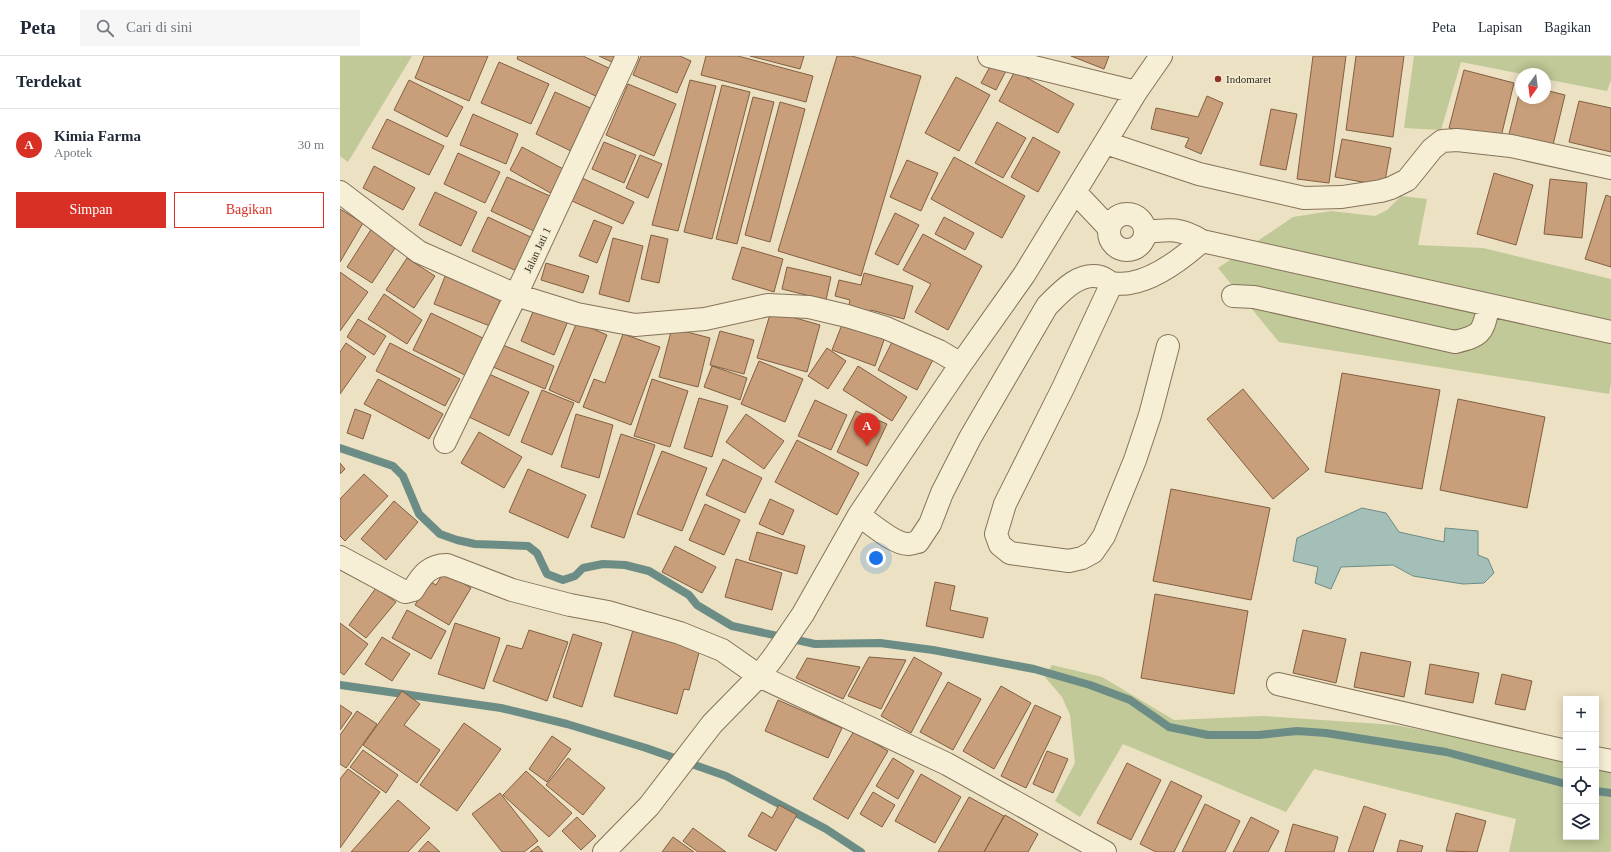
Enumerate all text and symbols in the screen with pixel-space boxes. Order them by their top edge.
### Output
search box [80,10,360,46]
text: Peta [20,17,56,38]
icon: search [94,17,116,39]
text: Cari di sini [126,19,193,35]
text: Peta [1432,20,1456,35]
text: Lapisan [1478,20,1522,35]
text: Bagikan [1544,20,1591,35]
north arrow [1515,68,1551,104]
text: Terdekat [16,72,82,91]
place label: Indomaret [1226,73,1271,85]
marker: Indomaret [1213,74,1223,84]
text: Kimia Farma [54,128,141,144]
text: A [24,137,34,152]
text: 30 m [298,137,324,152]
text: Apotek [54,145,92,160]
button: Simpan [16,192,166,228]
button: Bagikan [174,192,324,228]
street label: Jalan Jati 1 [521,225,553,275]
pin: A [854,413,880,446]
your location [866,548,886,568]
map controls [1563,696,1599,840]
button: + [1563,696,1599,732]
button: − [1563,732,1599,768]
button: locate [1563,768,1599,804]
button: layers [1563,804,1599,840]

